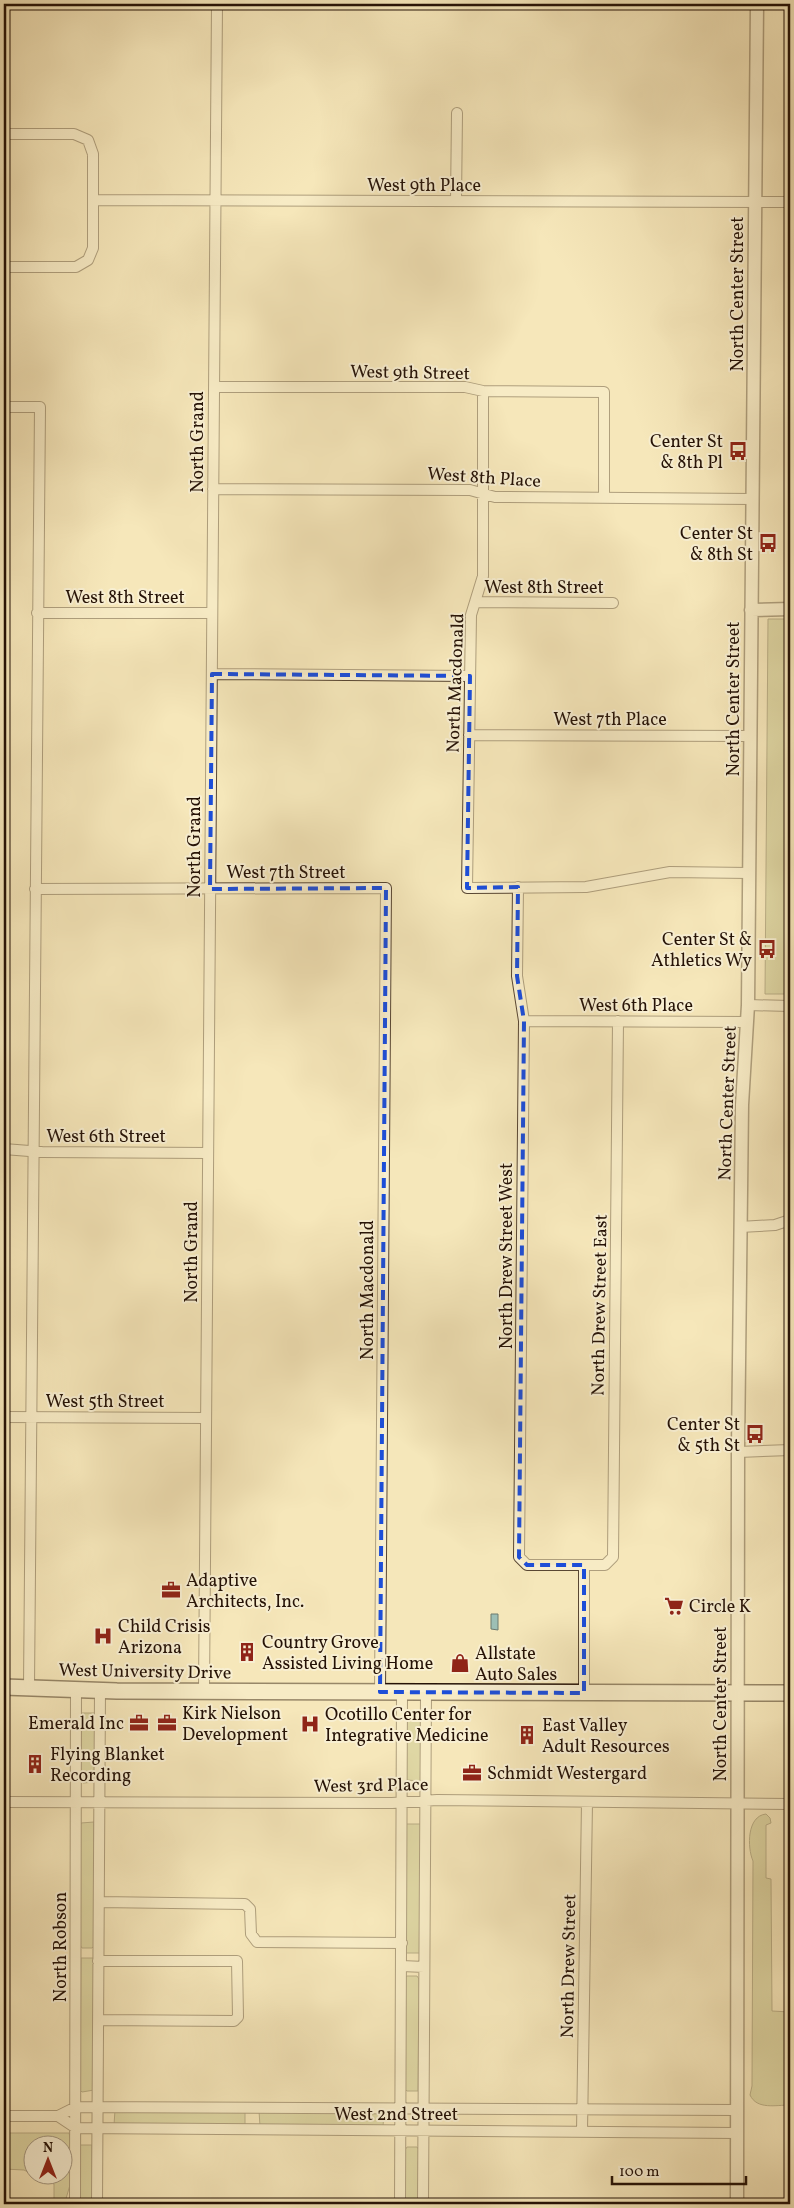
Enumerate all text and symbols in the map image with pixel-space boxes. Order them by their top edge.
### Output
street label: West 9th Place [367,174,481,199]
street label: North Center Street [726,216,751,372]
street label: West 9th Street [350,360,470,387]
street label: North Grand [186,391,211,493]
place label: Center St & 8th Pl [650,430,723,476]
bus stop icon: Center St & 8th Pl [727,440,749,462]
street label: West 8th Place [426,462,542,495]
place label: Center St & 8th St [680,522,753,568]
bus stop icon: Center St & 8th St [757,532,779,554]
street label: West 8th Street [484,576,604,601]
street label: West 8th Street [65,586,185,611]
street label: North Macdonald [442,613,471,753]
street label: North Center Street [722,621,747,777]
street label: West 7th Place [553,708,667,733]
street label: North Grand [183,796,208,898]
street label: West 7th Street [226,861,346,886]
place label: Center St & Athletics Wy [651,928,752,974]
bus stop icon: Center St & Athletics Wy [756,938,778,960]
street label: West 6th Place [579,994,693,1019]
street label: North Center Street [713,1025,744,1181]
street label: West 6th Street [46,1125,166,1150]
street label: North Drew Street West [495,1163,520,1349]
street label: North Grand [180,1201,205,1303]
street label: North Drew Street East [586,1214,615,1396]
street label: North Macdonald [356,1220,381,1360]
street label: West 5th Street [45,1390,165,1415]
place label: Center St & 5th St [667,1413,740,1459]
bus stop icon: Center St & 5th St [744,1423,766,1445]
place label: Adaptive Architects, Inc. [186,1569,304,1615]
office icon: Adaptive Architects, Inc. [160,1579,182,1601]
supermarket icon: Circle K [663,1595,685,1617]
place label: Circle K [689,1595,751,1620]
place label: Child Crisis Arizona [118,1615,211,1661]
hospital icon: Child Crisis Arizona [92,1625,114,1647]
street label: North Center Street [709,1626,734,1782]
place label: Country Grove Assisted Living Home [262,1631,433,1677]
building icon: Country Grove Assisted Living Home [236,1641,258,1663]
place label: Allstate Auto Sales [475,1642,557,1688]
shop icon: Allstate Auto Sales [449,1652,471,1674]
street label: West University Drive [58,1658,232,1687]
place label: Kirk Nielson Development [182,1702,288,1748]
place label: Ocotillo Center for Integrative Medicine [325,1703,489,1749]
place label: Emerald Inc [28,1712,124,1737]
office icon: Emerald Inc [128,1712,150,1734]
office icon: Kirk Nielson Development [156,1712,178,1734]
hospital icon: Ocotillo Center for Integrative Medicine [299,1713,321,1735]
place label: East Valley Adult Resources [542,1714,670,1760]
building icon: East Valley Adult Resources [516,1724,538,1746]
place label: Flying Blanket Recording [50,1743,165,1789]
building icon: Flying Blanket Recording [24,1753,46,1775]
office icon: Schmidt Westergard [461,1762,483,1784]
place label: Schmidt Westergard [487,1762,647,1787]
street label: West 3rd Place [313,1773,429,1800]
street label: North Robson [49,1892,74,2002]
street label: North Drew Street [556,1894,583,2038]
street label: West 2nd Street [334,2103,458,2128]
north arrow [22,2136,72,2186]
text: N [43,2139,53,2158]
scale bar [612,2153,745,2185]
text: 100 m [619,2162,659,2183]

